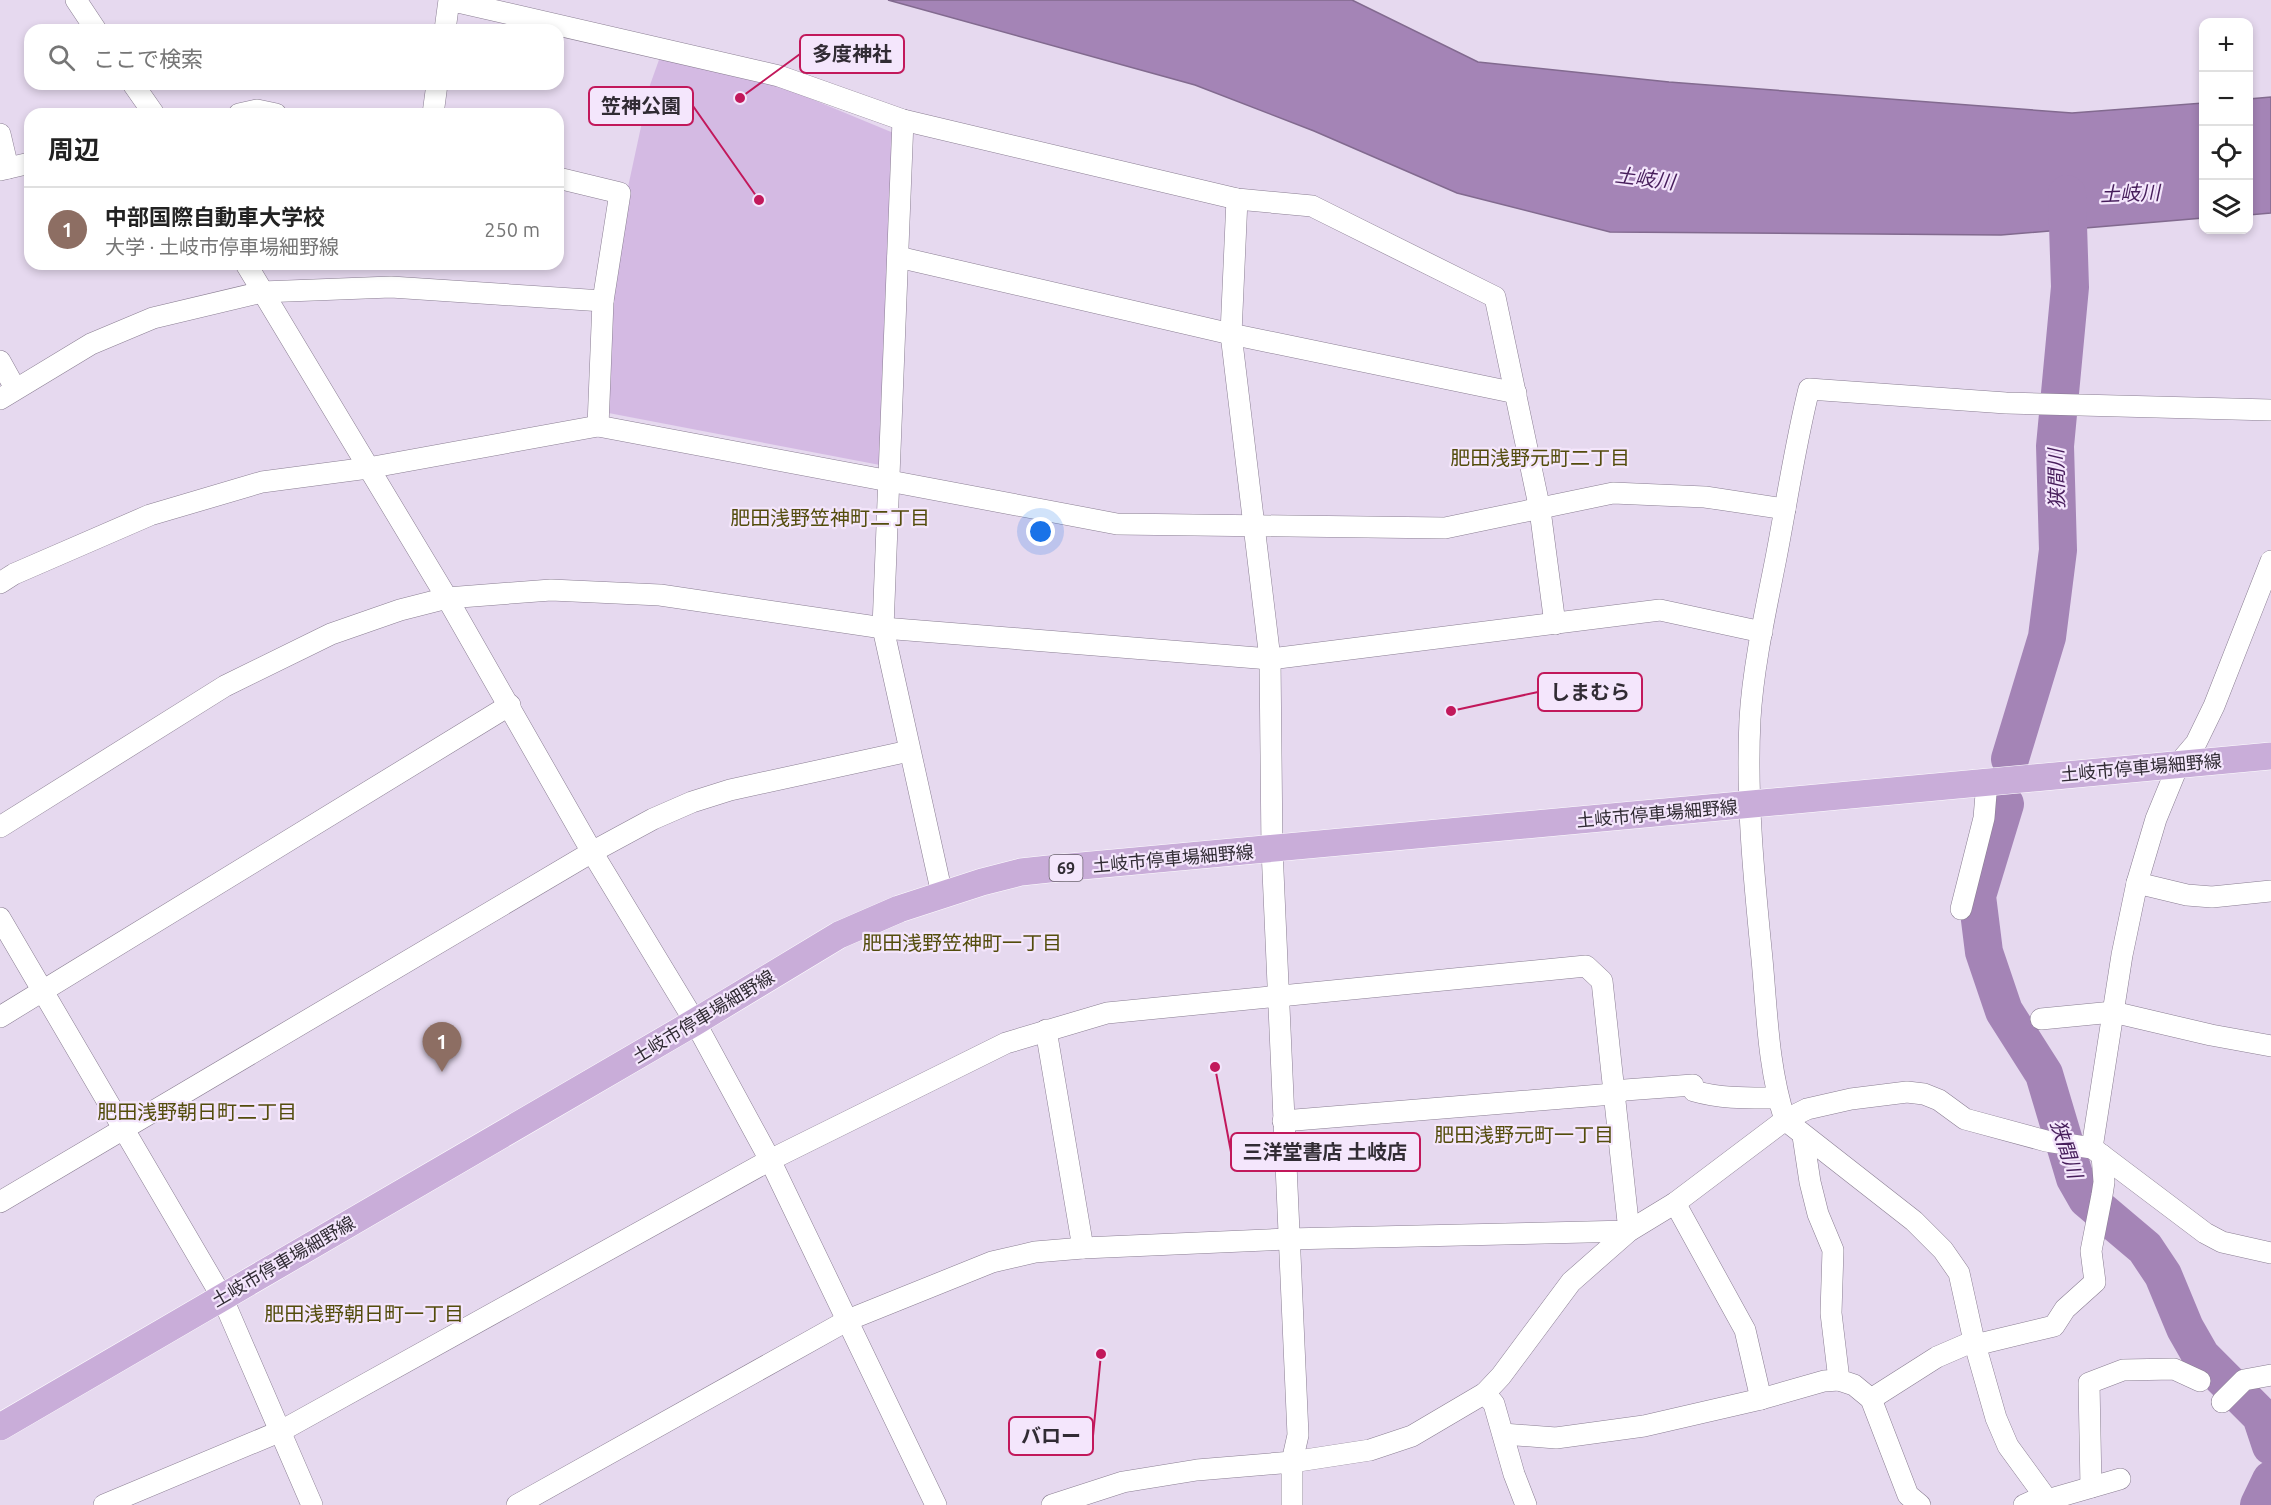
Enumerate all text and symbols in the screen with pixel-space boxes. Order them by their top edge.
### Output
map controls [2199,18,2253,234]
button: + [2199,18,2253,72]
search box [24,24,564,90]
callout: 多度神社 [800,35,904,73]
icon: search [45,41,78,74]
text: 多度神社 [812,42,892,65]
text: ここで検索 [93,46,203,71]
button: − [2199,72,2253,126]
callout: 笠神公園 [589,87,693,125]
text: 笠神公園 [601,94,681,117]
button: locate [2199,126,2253,180]
text: 周辺 [48,135,100,164]
water label: 土岐川 [1614,163,1678,193]
water label: 土岐川 [2100,180,2162,206]
button: layers [2199,180,2253,234]
text: 中部国際自動車大学校 [105,204,325,229]
text: 1 [62,218,73,241]
text: 250 m [484,218,540,241]
text: 大学 · 土岐市停車場細野線 [105,235,339,258]
district label: 肥田浅野元町二丁目 [1450,446,1630,469]
water label: 狭間川 [2044,447,2068,509]
district label: 肥田浅野笠神町二丁目 [730,506,930,529]
your location [1026,517,1055,546]
callout: しまむら [1538,673,1642,711]
text: しまむら [1550,680,1630,703]
street label: 土岐市停車場細野線 [2059,750,2223,784]
street label: 土岐市停車場細野線 [1575,796,1739,830]
street label: 土岐市停車場細野線 [1091,841,1255,875]
road number: 69 [1050,855,1082,881]
district label: 肥田浅野笠神町一丁目 [862,931,1062,954]
street label: 土岐市停車場細野線 [628,966,778,1066]
pin: 1 [422,1022,462,1072]
district label: 肥田浅野朝日町二丁目 [97,1100,297,1123]
water label: 狭間川 [2047,1117,2088,1183]
district label: 肥田浅野元町一丁目 [1434,1123,1614,1146]
callout: 三洋堂書店 土岐店 [1231,1133,1420,1171]
text: 三洋堂書店 土岐店 [1243,1140,1407,1163]
street label: 土岐市停車場細野線 [208,1212,358,1310]
district label: 肥田浅野朝日町一丁目 [264,1302,464,1325]
callout: バロー [1009,1417,1093,1455]
text: バロー [1021,1424,1081,1447]

